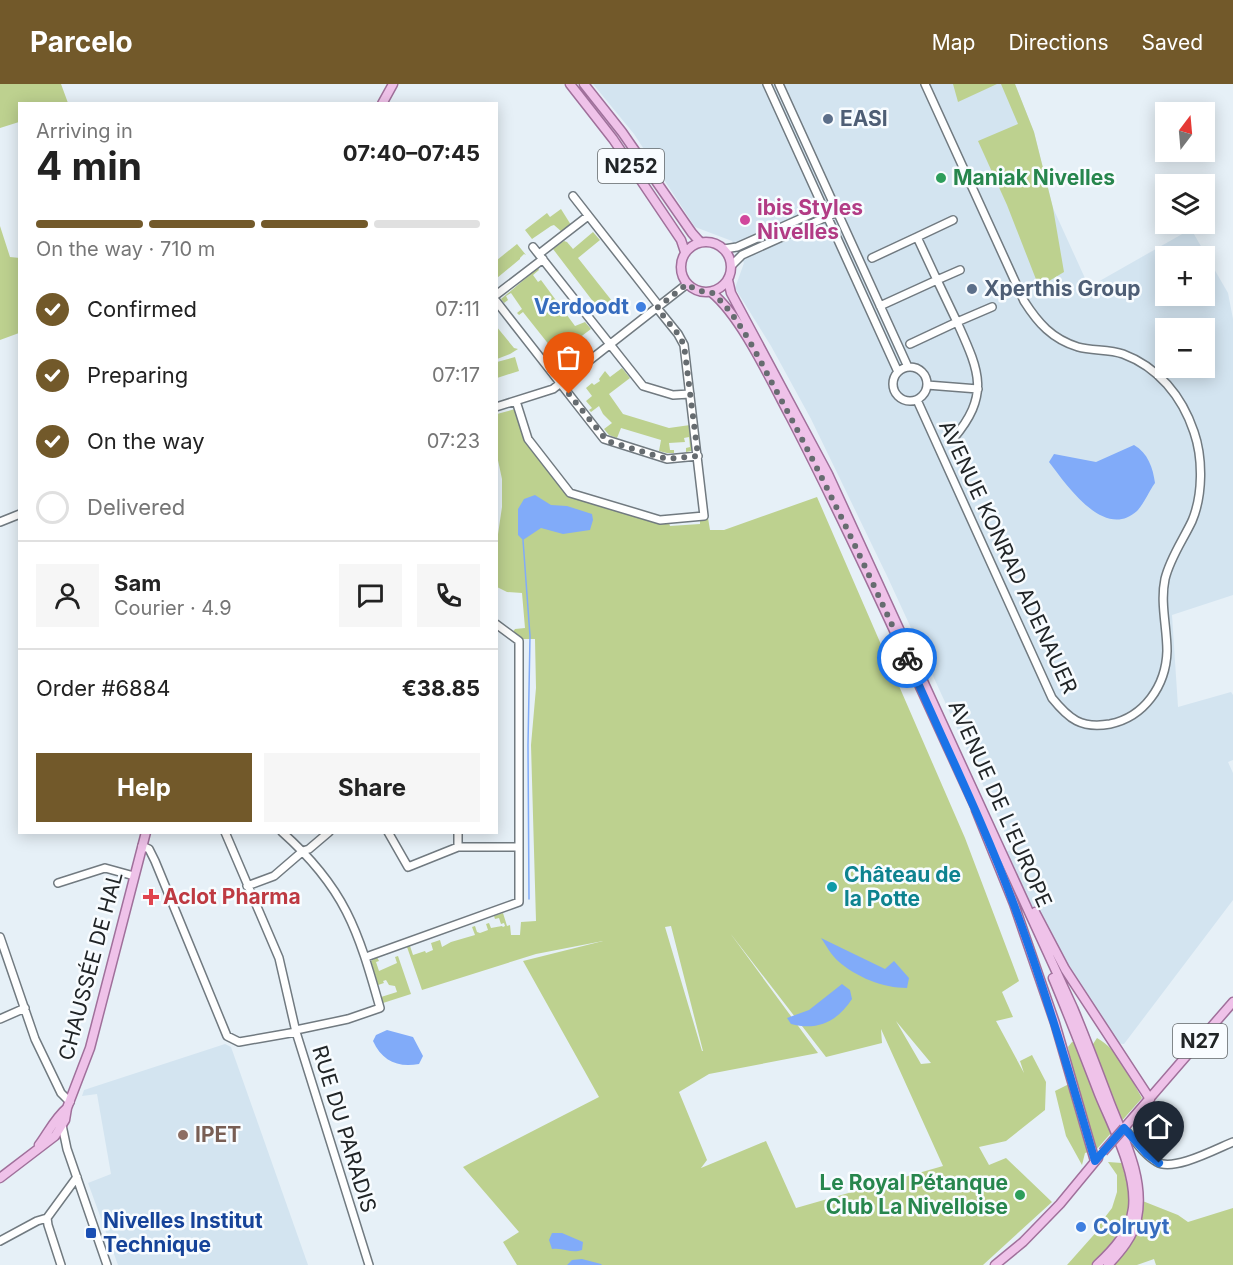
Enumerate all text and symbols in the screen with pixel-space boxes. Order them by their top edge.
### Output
text: Parcelo [30,25,133,59]
text: Map [932,30,975,55]
text: Directions [1008,30,1109,55]
text: Saved [1142,30,1203,55]
north arrow [1155,102,1215,162]
map controls [1155,102,1215,378]
place label: EASI [840,106,888,131]
marker: EASI [821,112,835,126]
text: Arriving in [36,119,133,143]
text: 07:40–07:45 [343,140,480,166]
text: 4 min [36,142,142,189]
road number: N252 [598,149,664,183]
place label: Maniak Nivelles [953,165,1115,190]
marker: Maniak Nivelles [934,171,948,185]
button: layers [1155,174,1215,234]
place label: ibis Styles Nivelles [757,195,863,244]
marker: ibis Styles Nivelles [738,213,752,227]
text: On the way · 710 m [36,237,215,261]
button: + [1155,246,1215,306]
place label: Xperthis Group [984,276,1140,301]
marker: Xperthis Group [965,282,979,296]
icon: check [36,293,69,326]
place label: Verdoodt [534,294,629,319]
text: Confirmed [87,296,197,322]
text: 07:11 [435,297,480,321]
marker: Verdoodt [634,300,648,314]
button: − [1155,318,1215,378]
pin [543,332,594,394]
icon: bag [552,341,585,374]
icon: check [36,359,69,392]
text: Preparing [87,362,188,388]
text: 07:17 [432,363,480,387]
street label: AVENUE KONRAD ADENAUER [934,416,1083,697]
icon: check [36,425,69,458]
text: On the way [87,428,205,454]
text: 07:23 [427,429,480,453]
text: Delivered [87,494,185,520]
button: person [36,564,99,627]
button: chat [339,564,402,627]
button: phone [417,564,480,627]
text: Sam [114,570,161,596]
text: Courier · 4.9 [114,596,232,620]
courier [877,628,937,688]
icon: bike [891,642,924,675]
text: Order #6884 [36,675,171,701]
text: €38.85 [402,675,480,701]
street label: AVENUE DE L'EUROPE [943,696,1057,911]
button: Help [36,753,252,822]
button: Share [264,753,480,822]
place label: Château de la Potte [844,862,961,911]
street label: CHAUSSÉE DE HAL [52,868,128,1063]
marker: Château de la Potte [825,880,839,894]
place label: Aclot Pharma [163,884,301,909]
marker: Aclot Pharma [144,890,158,904]
road number: N27 [1173,1024,1227,1058]
street label: RUE DU PARADIS [307,1042,382,1215]
pin [1133,1101,1184,1163]
icon: home [1142,1110,1175,1143]
place label: IPET [195,1122,241,1147]
marker: IPET [176,1128,190,1142]
place label: Le Royal Pétanque Club La Nivelloise [819,1170,1008,1219]
marker: Le Royal Pétanque Club La Nivelloise [1013,1188,1027,1202]
place label: Nivelles Institut Technique [103,1208,263,1257]
place label: Colruyt [1093,1214,1170,1239]
marker: Colruyt [1074,1220,1088,1234]
marker: Nivelles Institut Technique [84,1226,98,1240]

